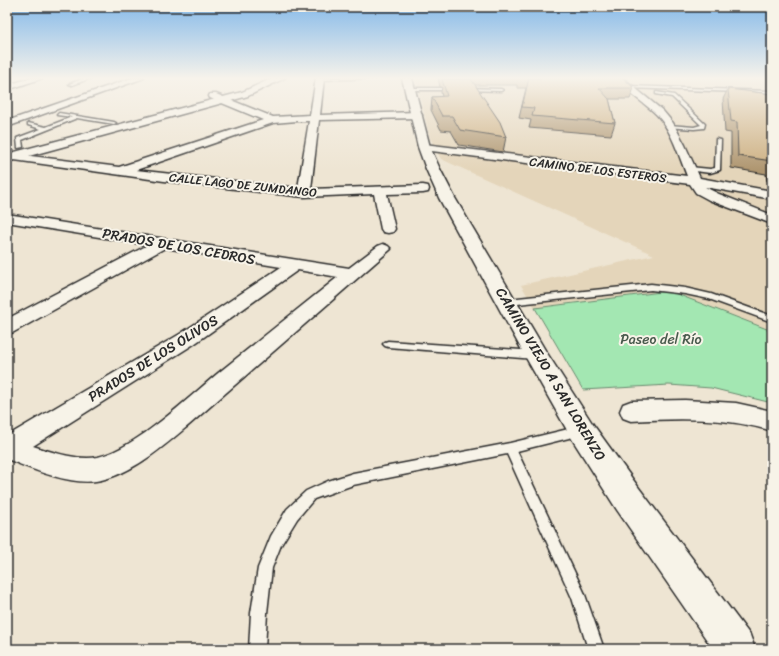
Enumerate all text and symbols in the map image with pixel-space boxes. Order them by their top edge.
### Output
street label: CAMINO DE LOS ESTEROS [528,151,668,189]
street label: CALLE LAGO DE ZUMDANGO [168,166,318,204]
street label: PRADOS DE LOS CEDROS [100,221,258,272]
street label: CAMINO VIEJO A SAN LORENZO [489,283,613,466]
street label: PRADOS DE LOS OLIVOS [83,308,224,409]
park label: Paseo del Río [620,327,702,352]

